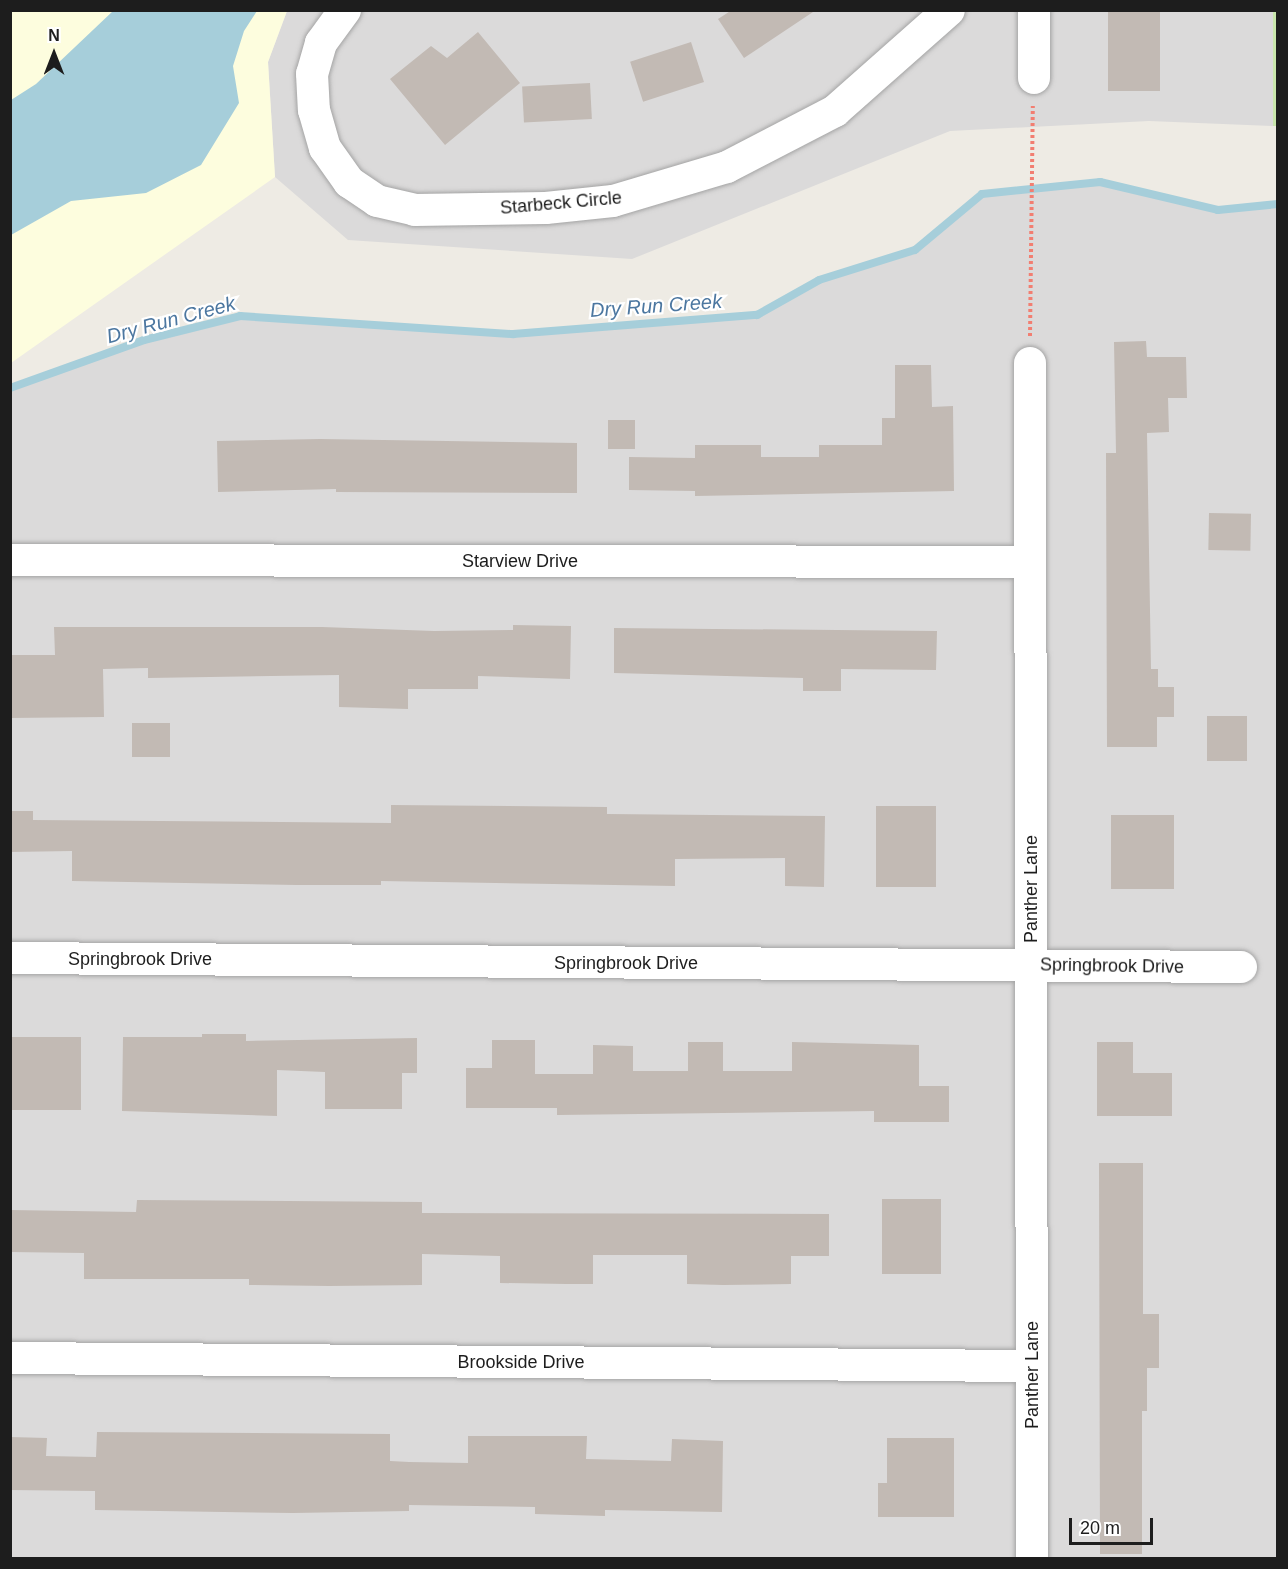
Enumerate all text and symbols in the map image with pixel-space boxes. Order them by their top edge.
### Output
north arrow [24,24,84,84]
text: N [48,27,60,44]
street label: Starbeck Circle [499,187,623,219]
water label: Dry Run Creek [589,289,723,323]
water label: Dry Run Creek [104,291,238,349]
street label: Starview Drive [462,550,578,572]
street label: Panther Lane [1020,835,1042,943]
street label: Springbrook Drive [68,948,212,970]
street label: Springbrook Drive [554,952,698,974]
street label: Springbrook Drive [1040,954,1184,978]
street label: Panther Lane [1021,1321,1043,1429]
street label: Brookside Drive [457,1351,585,1373]
scale bar [1072,1506,1156,1544]
text: 20 m [1080,1518,1120,1538]

